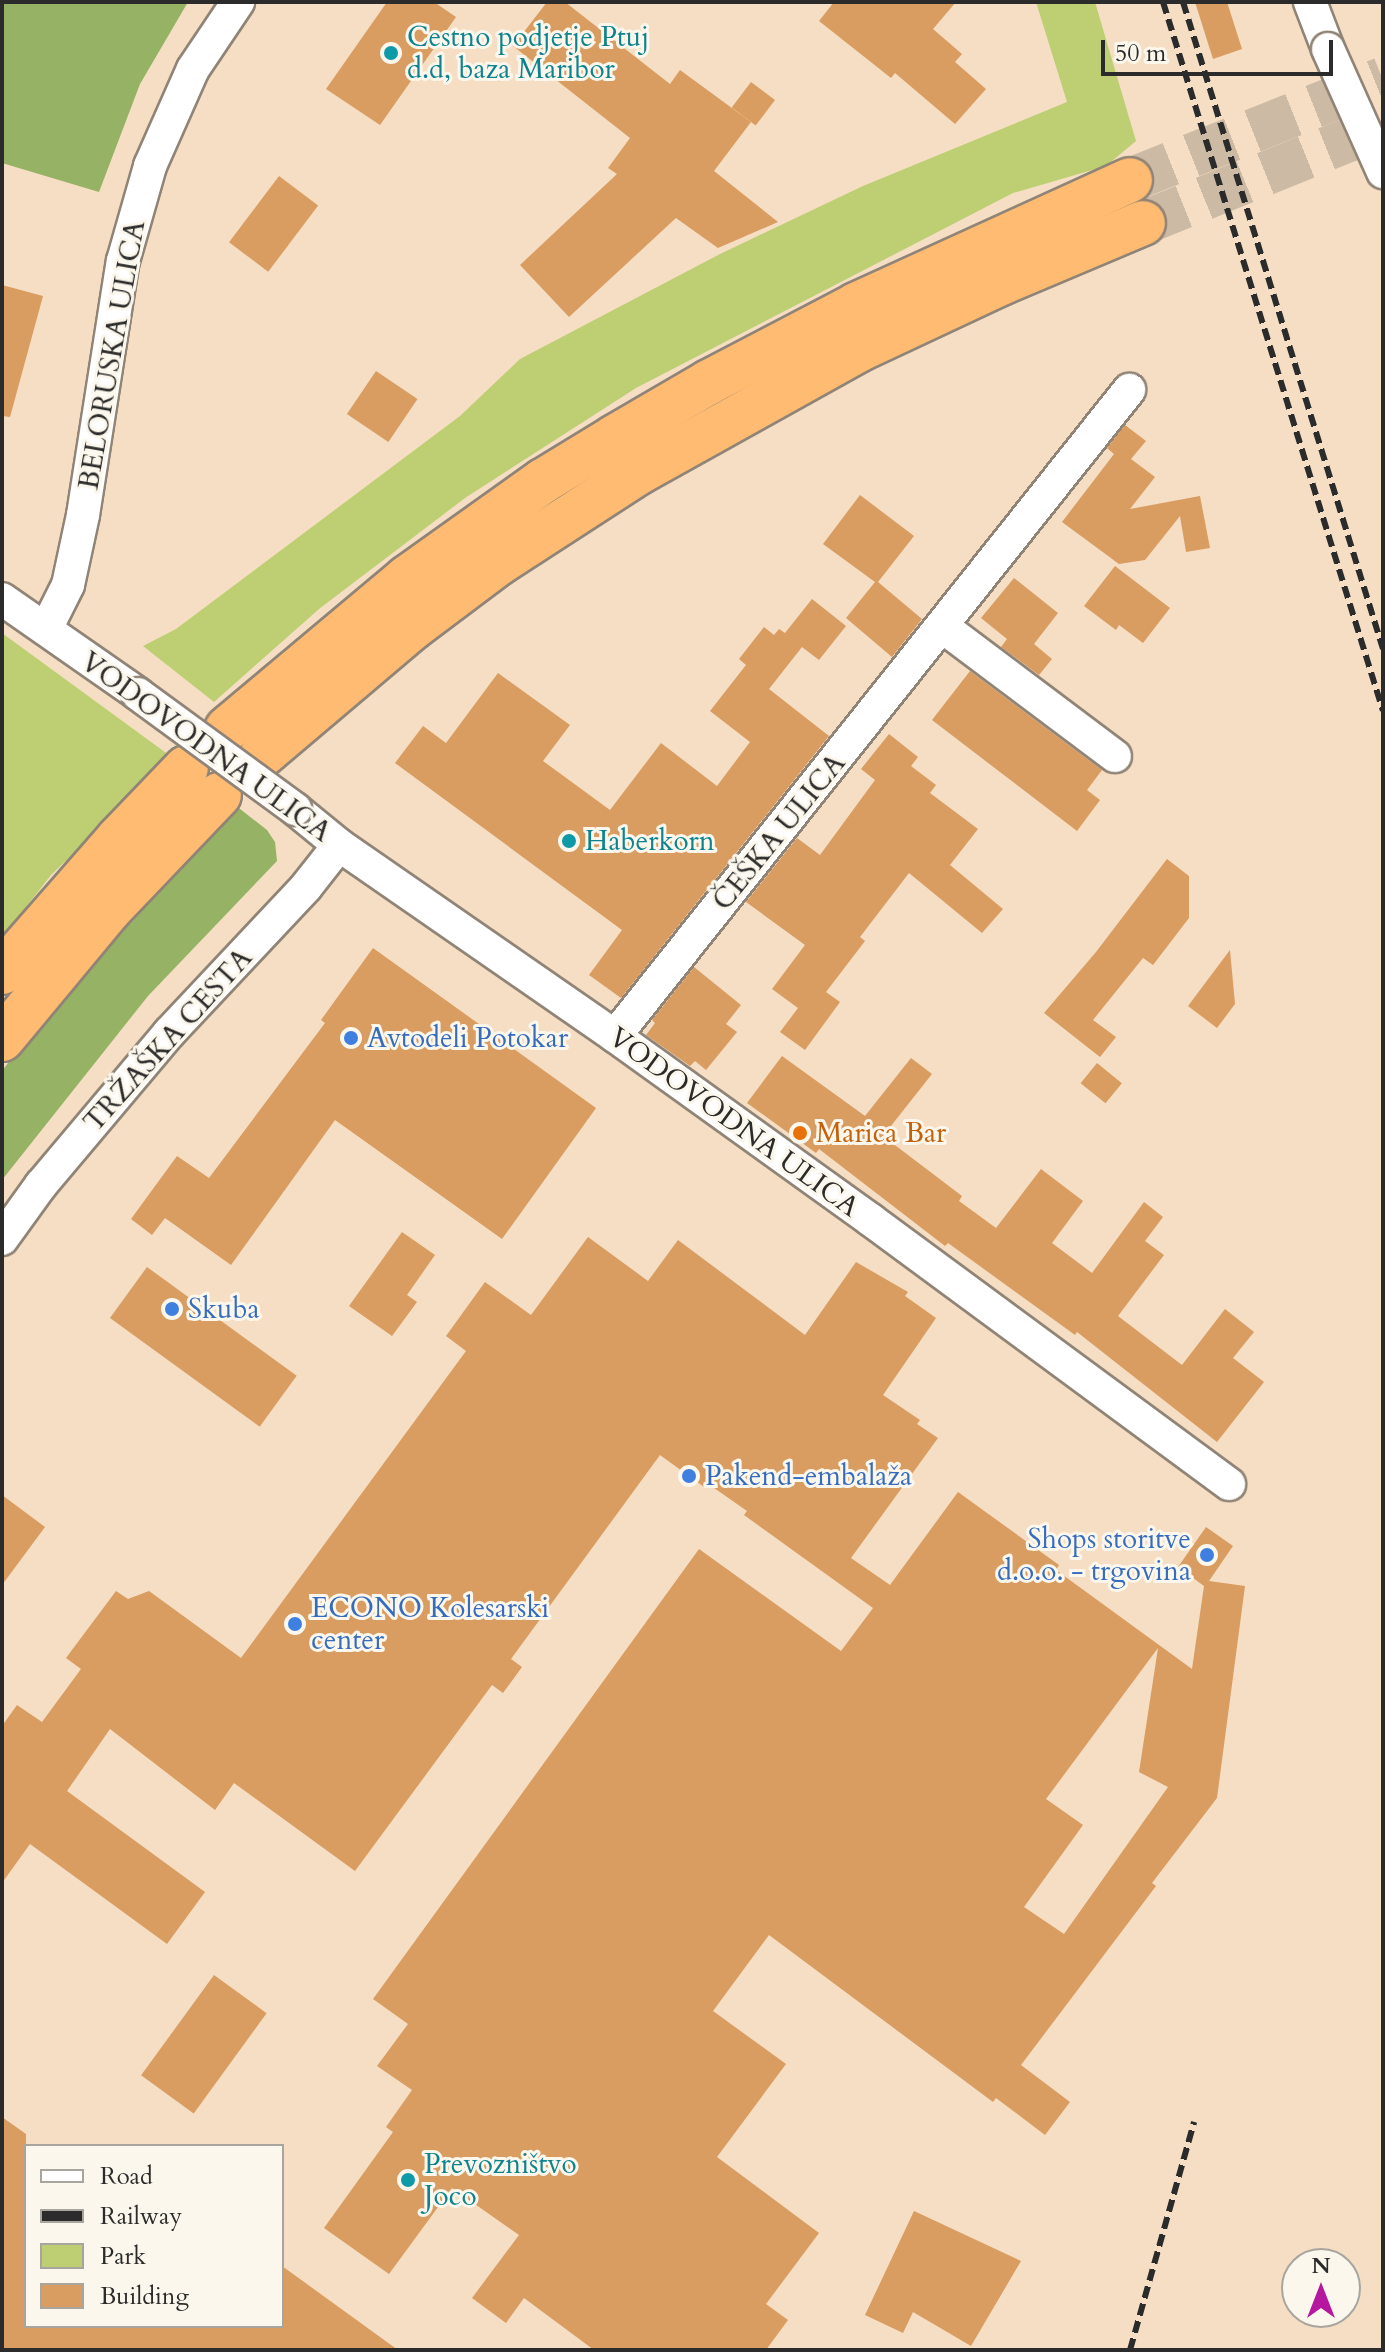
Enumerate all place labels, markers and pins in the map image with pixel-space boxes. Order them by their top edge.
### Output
place label: Cestno podjetje Ptuj d.d, baza Maribor [407,20,649,86]
marker: Cestno podjetje Ptuj d.d, baza Maribor [382,44,400,62]
place label: Haberkorn [585,824,715,858]
marker: Haberkorn [560,832,578,850]
place label: Avtodeli Potokar [367,1021,568,1055]
marker: Avtodeli Potokar [342,1029,360,1047]
place label: Marica Bar [816,1116,946,1150]
marker: Marica Bar [791,1124,809,1142]
place label: Skuba [188,1292,260,1326]
marker: Skuba [163,1300,181,1318]
place label: Pakend-embalaža [705,1459,912,1493]
marker: Pakend-embalaža [680,1467,698,1485]
place label: Shops storitve d.o.o. - trgovina [997,1522,1191,1588]
marker: Shops storitve d.o.o. - trgovina [1198,1546,1216,1564]
place label: ECONO Kolesarski center [311,1591,549,1657]
marker: ECONO Kolesarski center [286,1615,304,1633]
place label: Prevozništvo Joco [424,2147,577,2213]
marker: Prevozništvo Joco [399,2171,417,2189]

